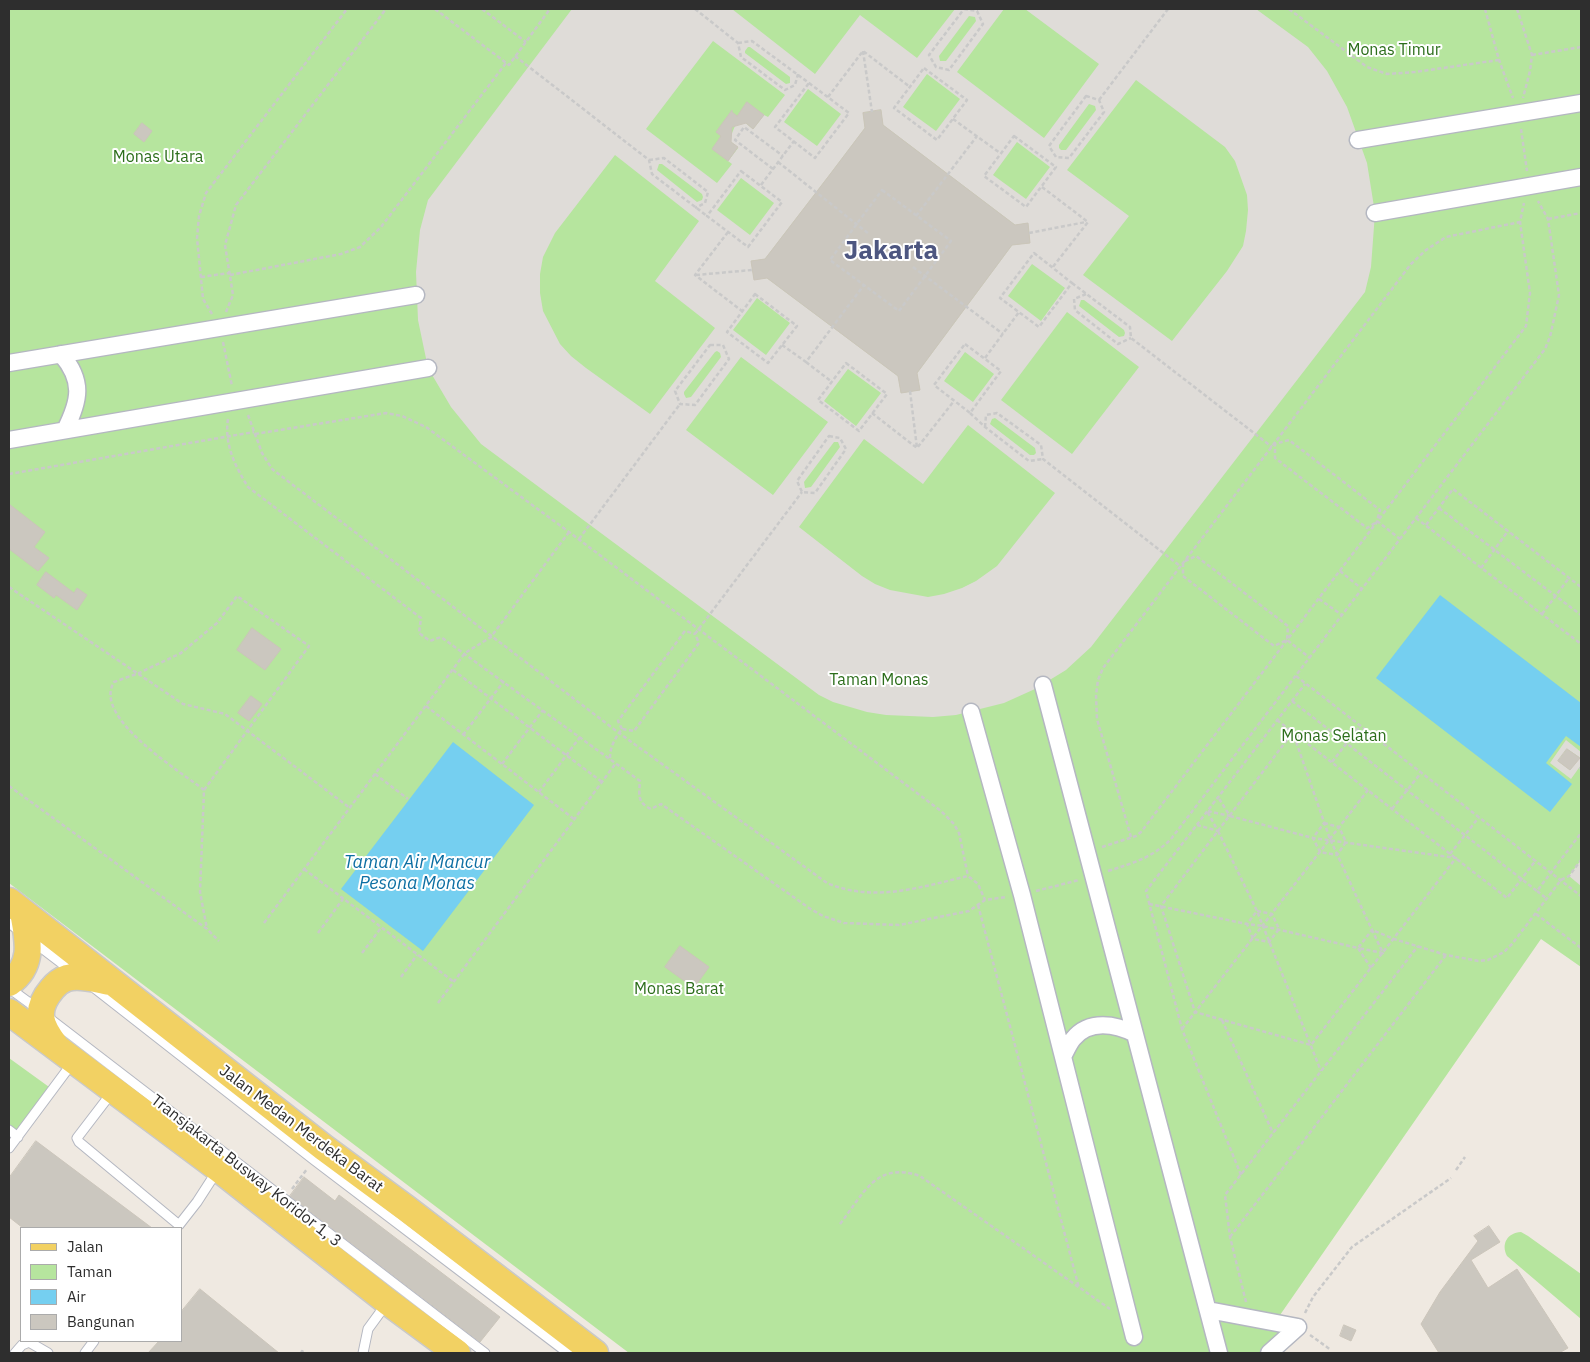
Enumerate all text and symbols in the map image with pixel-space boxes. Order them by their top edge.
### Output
park label: Monas Timur [1347,40,1441,60]
park label: Monas Utara [113,147,203,167]
district label: Jakarta [844,235,938,267]
park label: Taman Monas [829,670,929,690]
park label: Monas Selatan [1281,726,1387,746]
water label: Taman Air Mancur Pesona Monas [344,852,490,894]
park label: Monas Barat [634,979,724,999]
street label: Jalan Medan Merdeka Barat [215,1061,387,1197]
street label: Transjakarta Busway Koridor 1, 3 [147,1091,345,1251]
legend [20,1227,182,1342]
text: Jalan [67,1237,103,1256]
text: Taman [67,1262,112,1281]
text: Air [67,1287,86,1306]
text: Bangunan [67,1312,135,1331]

